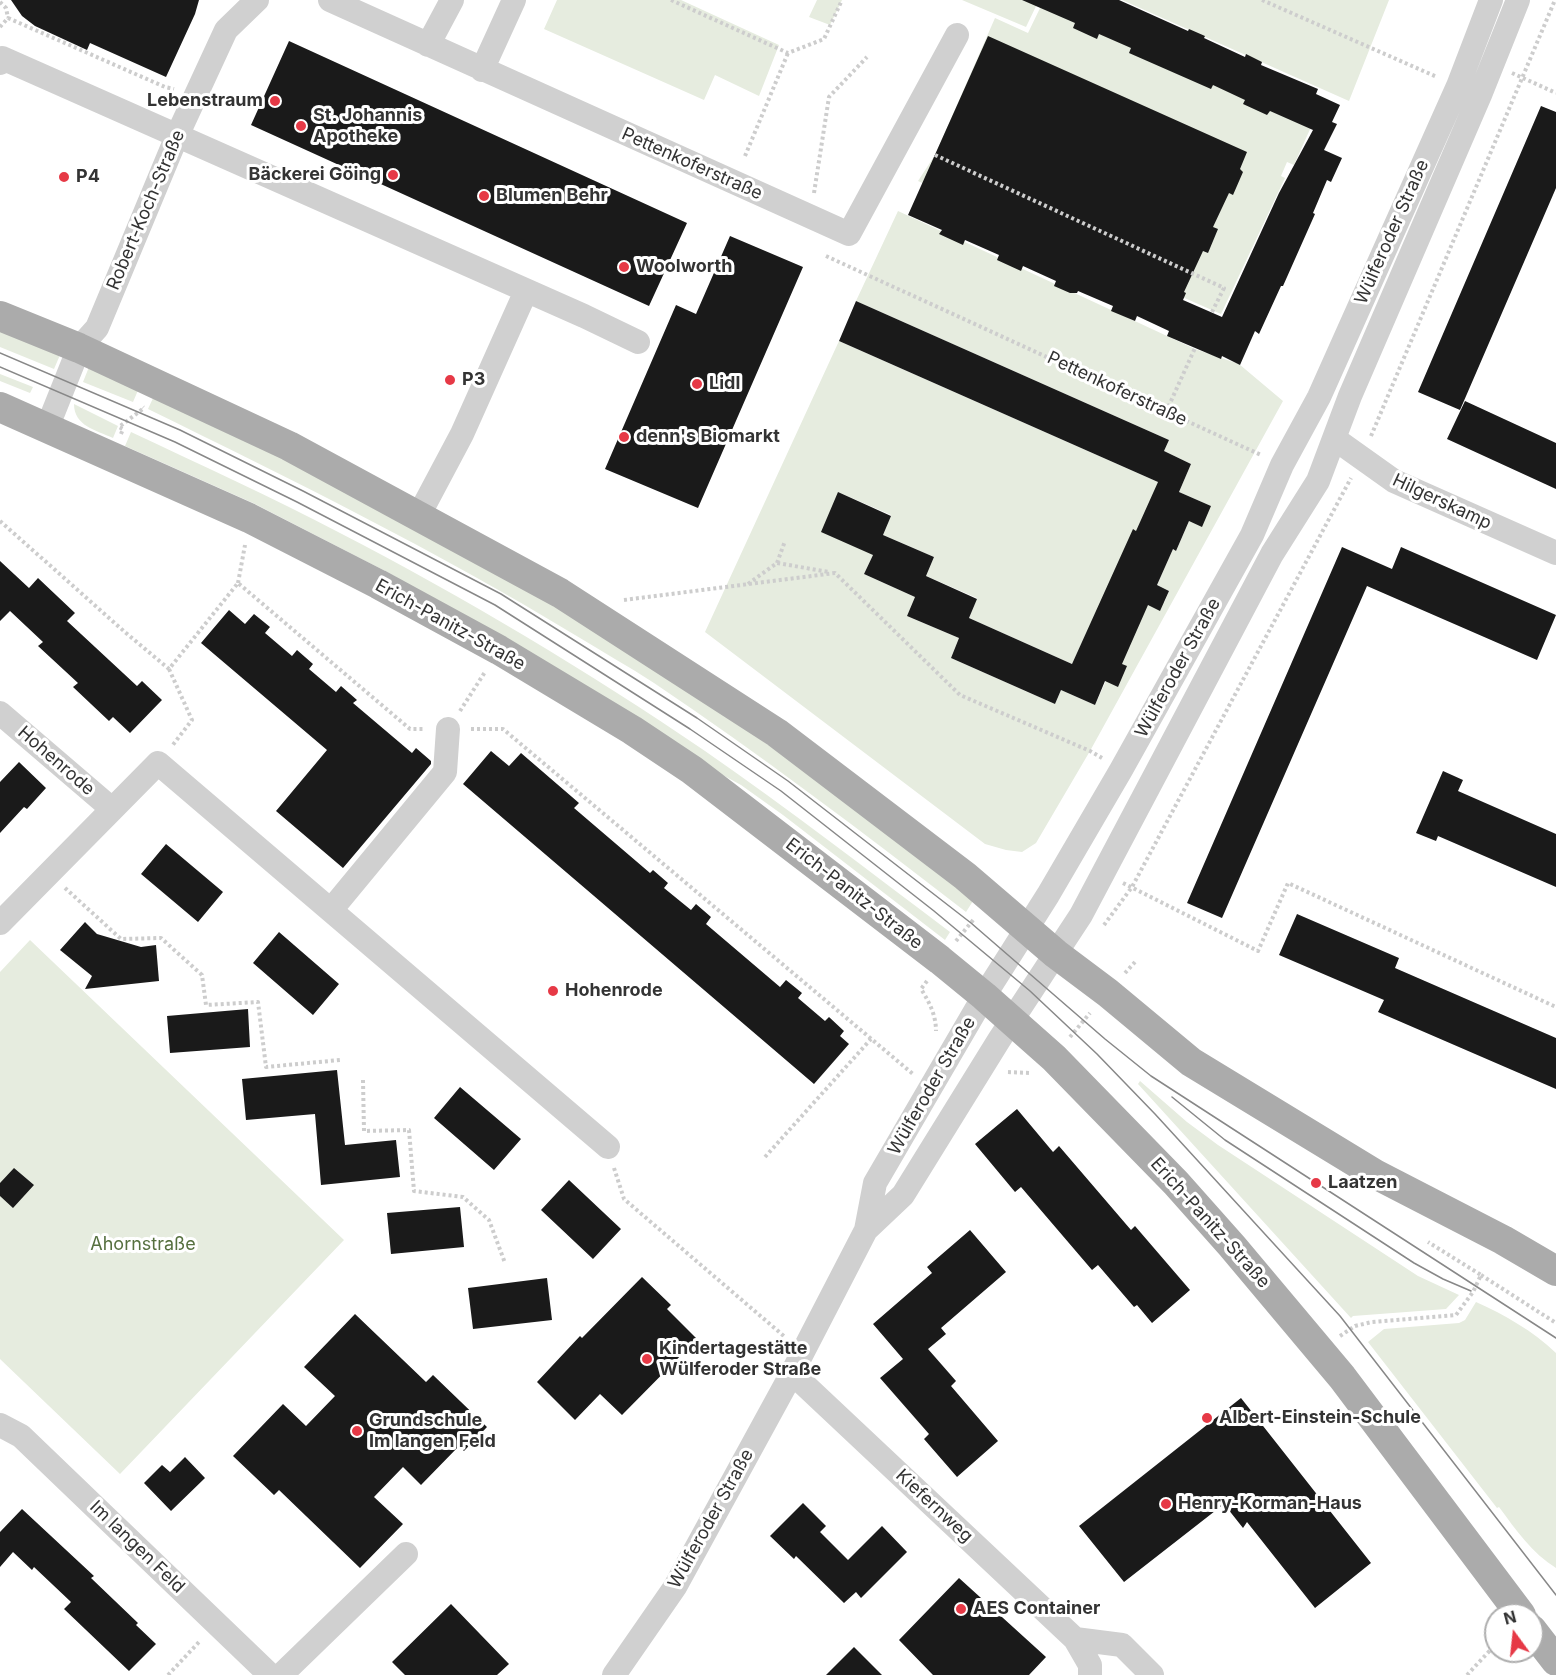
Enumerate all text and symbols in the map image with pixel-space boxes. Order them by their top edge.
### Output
place label: Lebenstraum [147,90,263,112]
marker: Lebenstraum [268,94,282,108]
place label: St. Johannis Apotheke [313,105,422,148]
marker: St. Johannis Apotheke [294,119,308,133]
street label: Pettenkoferstraße [618,123,766,205]
street label: Robert-Koch-Straße [102,127,190,293]
street label: Wülferoder Straße [1350,156,1434,308]
place label: Bäckerei Göing [249,164,381,186]
place label: P4 [76,166,100,188]
marker: Bäckerei Göing [386,168,400,182]
marker: P4 [57,170,71,184]
place label: Blumen Behr [496,185,608,207]
marker: Blumen Behr [477,189,491,203]
place label: Woolworth [636,256,732,278]
marker: Woolworth [617,260,631,274]
street label: Pettenkoferstraße [1044,347,1190,431]
place label: P3 [462,369,485,391]
marker: P3 [443,373,457,387]
place label: Lidl [709,373,740,395]
marker: Lidl [690,377,704,391]
place label: denn's Biomarkt [636,426,780,448]
marker: denn's Biomarkt [617,430,631,444]
street label: Hilgerskamp [1389,470,1495,534]
street label: Erich-Panitz-Straße [371,575,529,675]
street label: Wülferoder Straße [1131,595,1225,741]
street label: Hohenrode [13,722,99,800]
street label: Erich-Panitz-Straße [781,834,927,954]
place label: Hohenrode [565,980,663,1002]
marker: Hohenrode [546,984,560,998]
street label: Wülferoder Straße [884,1013,980,1159]
street label: Erich-Panitz-Straße [1146,1153,1274,1293]
place label: Laatzen [1328,1172,1398,1194]
marker: Laatzen [1309,1176,1323,1190]
park label: Ahornstraße [90,1234,196,1256]
place label: Kindertagestätte Wülferoder Straße [659,1338,821,1380]
marker: Kindertagestätte Wülferoder Straße [640,1352,654,1366]
place label: Albert-Einstein-Schule [1219,1407,1421,1429]
place label: Grundschule Im langen Feld [369,1410,496,1452]
marker: Albert-Einstein-Schule [1200,1411,1214,1425]
marker: Grundschule Im langen Feld [350,1424,364,1438]
street label: Wülferoder Straße [664,1446,758,1592]
street label: Kiefernweg [891,1465,977,1547]
place label: Henry-Korman-Haus [1178,1493,1362,1515]
street label: Im langen Feld [85,1496,189,1598]
marker: Henry-Korman-Haus [1159,1497,1173,1511]
place label: AES Container [973,1598,1100,1620]
marker: AES Container [954,1602,968,1616]
north arrow [1484,1603,1544,1663]
text: N [1501,1606,1518,1629]

